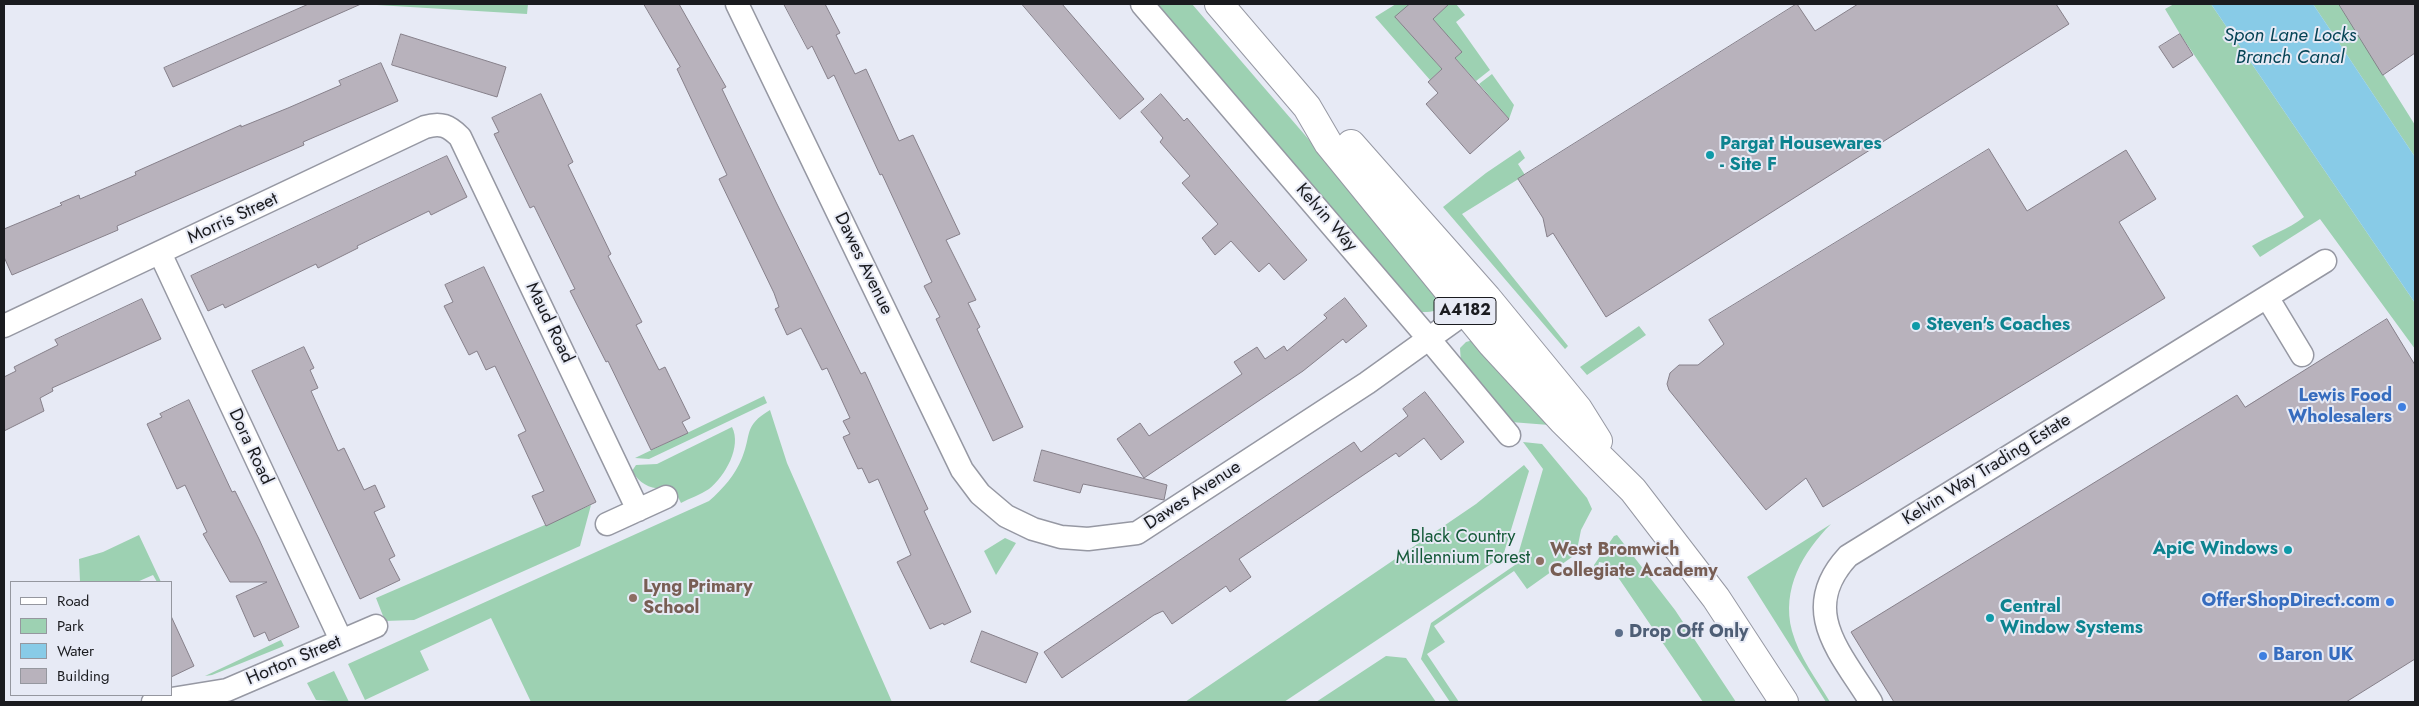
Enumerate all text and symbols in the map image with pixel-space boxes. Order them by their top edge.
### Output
water label: Spon Lane Locks Branch Canal [2224,25,2356,69]
place label: Pargat Housewares - Site F [1720,134,1882,176]
marker: Pargat Housewares - Site F [1704,149,1716,161]
street label: Kelvin Way [1291,180,1361,256]
street label: Morris Street [184,189,282,249]
street label: Dawes Avenue [829,209,897,319]
street label: Maud Road [520,279,578,367]
road number: A4182 [1434,298,1496,324]
place label: Steven's Coaches [1926,315,2070,337]
marker: Steven's Coaches [1910,320,1922,332]
place label: Lewis Food Wholesalers [2288,386,2392,428]
marker: Lewis Food Wholesalers [2396,401,2408,413]
street label: Dora Road [223,406,277,488]
street label: Kelvin Way Trading Estate [1899,409,2075,531]
street label: Dawes Avenue [1141,457,1245,535]
park label: Black Country Millennium Forest [1396,527,1530,570]
place label: ApiC Windows [2153,539,2278,561]
place label: West Bromwich Collegiate Academy [1550,540,1718,582]
marker: ApiC Windows [2282,544,2294,556]
marker: West Bromwich Collegiate Academy [1534,555,1546,567]
place label: Lyng Primary School [643,577,753,620]
legend [10,581,172,696]
text: Road [57,590,89,612]
place label: OfferShopDirect.com [2202,591,2380,613]
marker: Lyng Primary School [627,592,639,604]
marker: OfferShopDirect.com [2384,596,2396,608]
place label: Central Window Systems [2000,597,2143,640]
marker: Central Window Systems [1984,612,1996,624]
text: Park [57,615,84,637]
place label: Drop Off Only [1629,622,1748,644]
marker: Drop Off Only [1613,627,1625,639]
street label: Horton Street [243,631,345,691]
text: Water [57,640,94,662]
place label: Baron UK [2273,645,2353,667]
marker: Baron UK [2257,650,2269,662]
text: Building [57,665,109,687]

